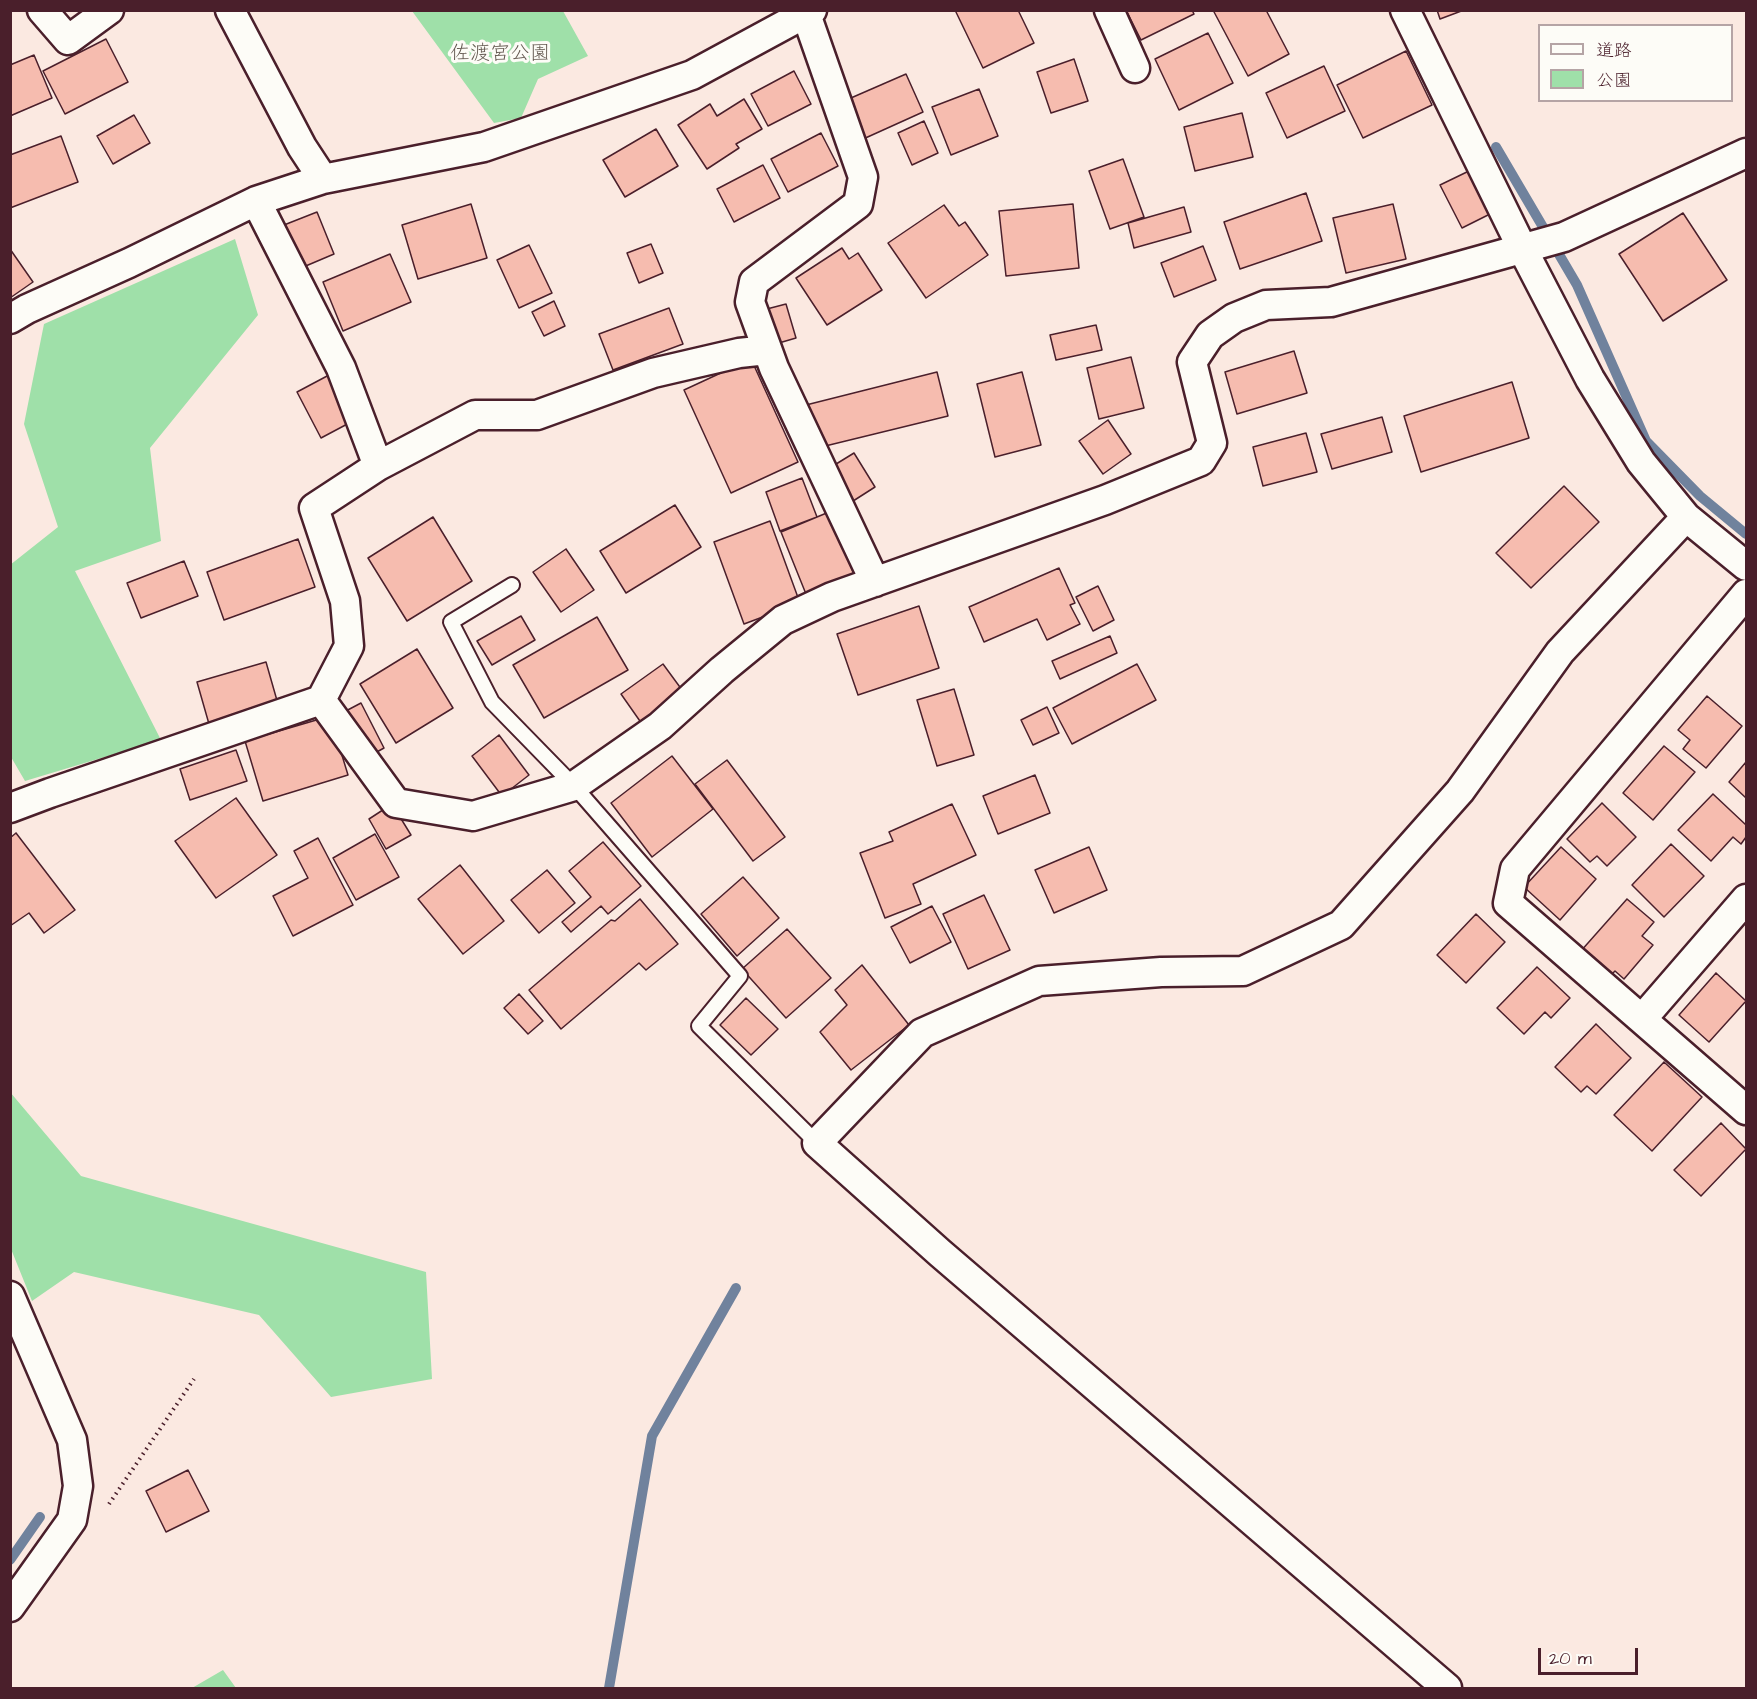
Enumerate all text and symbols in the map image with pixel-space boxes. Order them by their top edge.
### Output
legend [1538,24,1733,102]
text: 道路 [1596,38,1632,63]
park label: 佐渡宮公園 [450,43,550,67]
text: 公園 [1596,68,1632,93]
scale bar [1541,1636,1642,1674]
text: 20 m [1549,1646,1592,1671]

